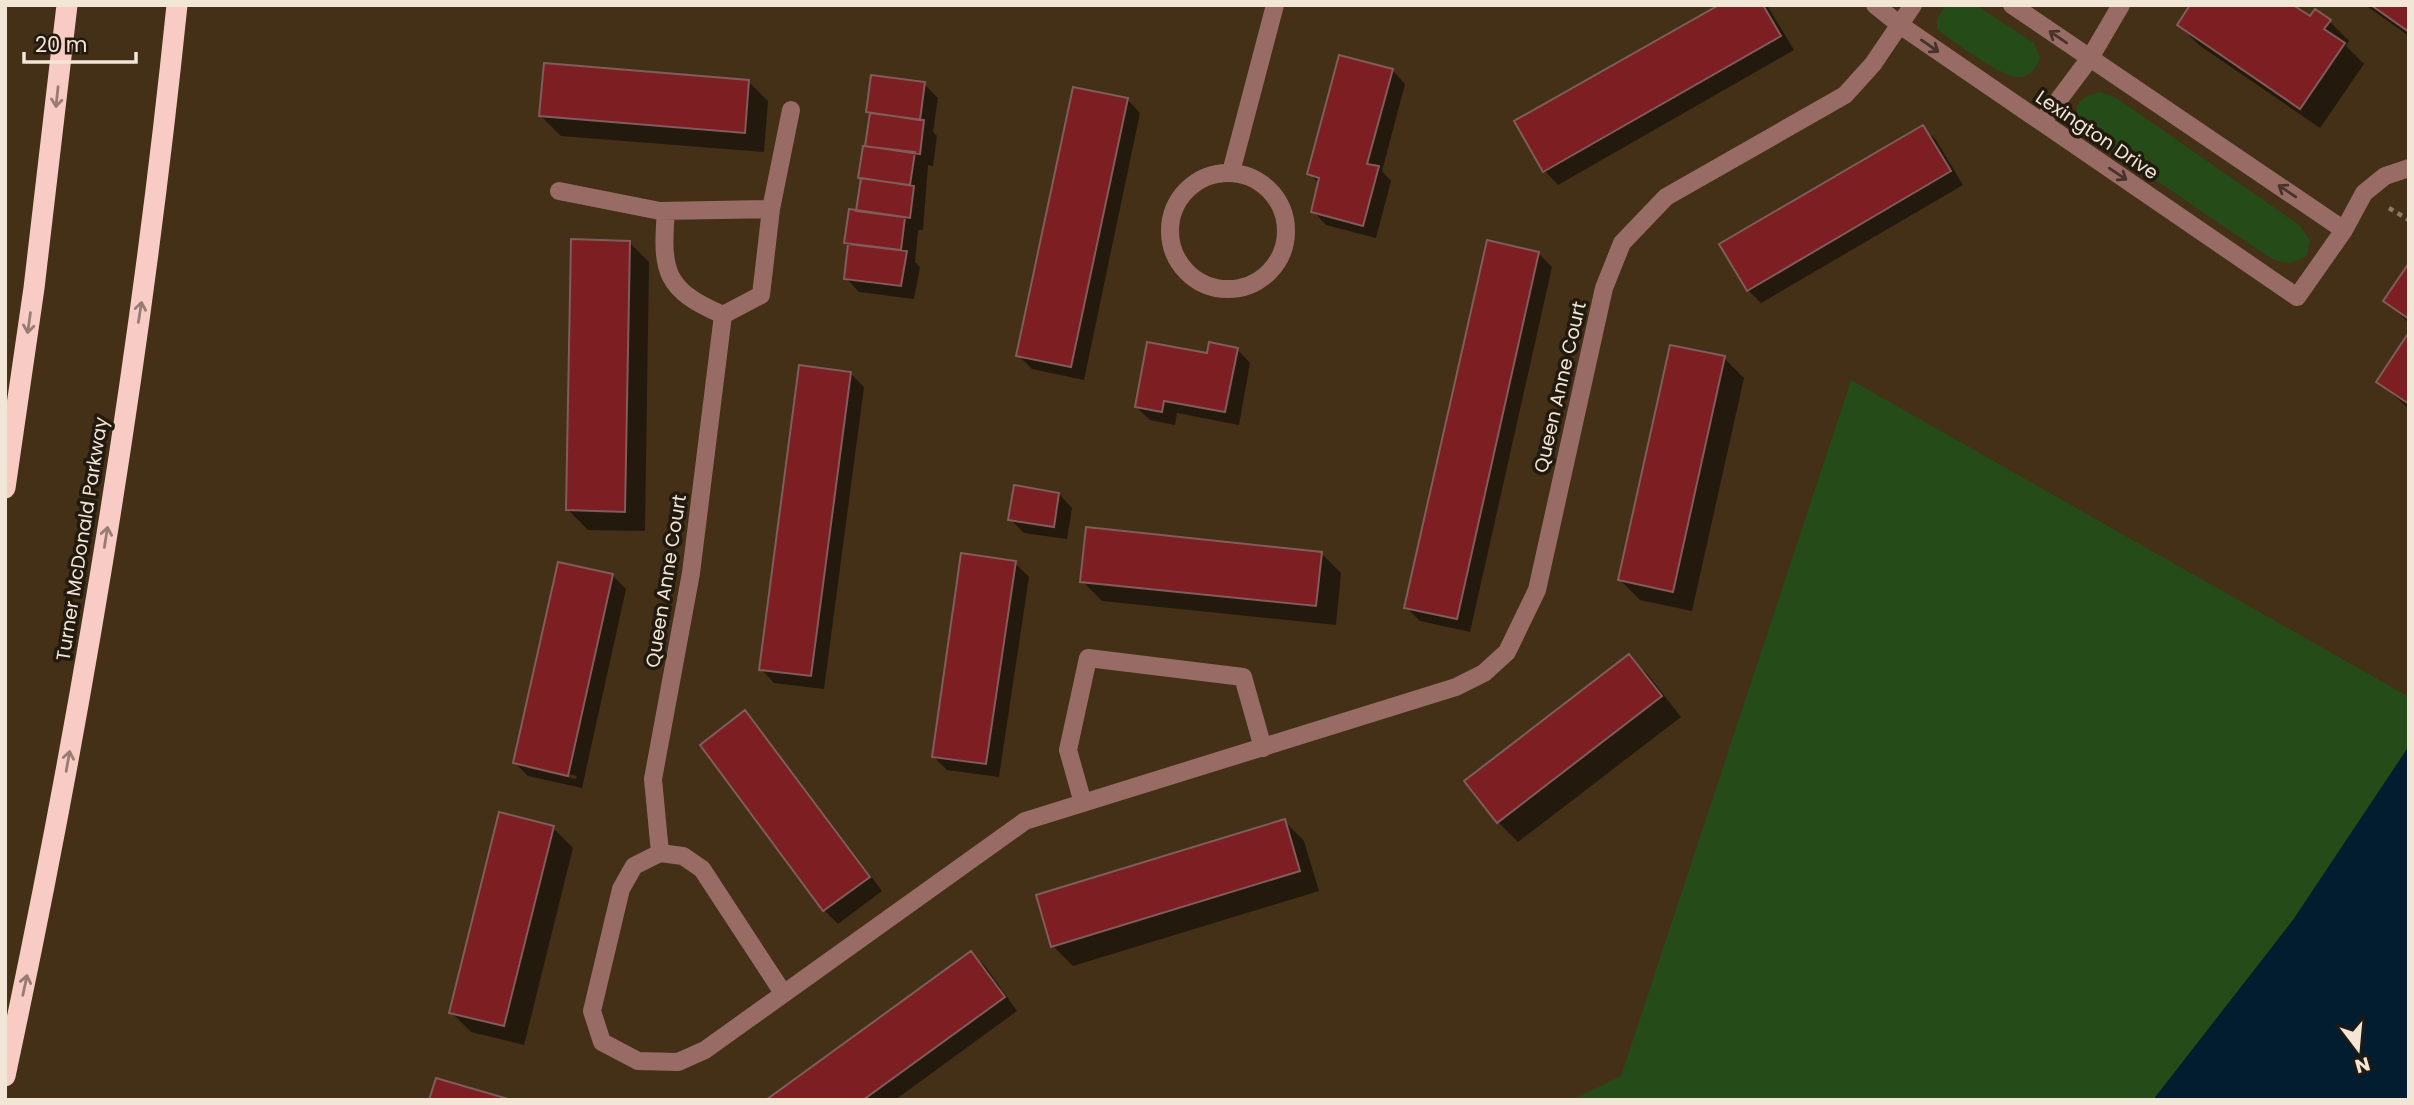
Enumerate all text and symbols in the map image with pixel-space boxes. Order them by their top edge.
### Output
scale bar [24,21,136,65]
one-way arrow [2049,29,2068,44]
text: 20 m [35,30,88,59]
one-way arrow [1920,38,1939,53]
street label: Lexington Drive [2030,84,2164,186]
one-way arrow [51,86,64,108]
one-way arrow [2107,167,2127,181]
one-way arrow [2278,184,2297,199]
street label: Queen Anne Court [1527,299,1593,475]
one-way arrow [134,301,147,324]
one-way arrow [22,311,35,334]
street label: Turner McDonald Parkway [49,415,115,663]
street label: Queen Anne Court [639,492,693,669]
one-way arrow [100,526,113,549]
one-way arrow [62,751,75,773]
one-way arrow [18,974,32,997]
north arrow [2323,1014,2393,1084]
text: N [2352,1050,2373,1080]

